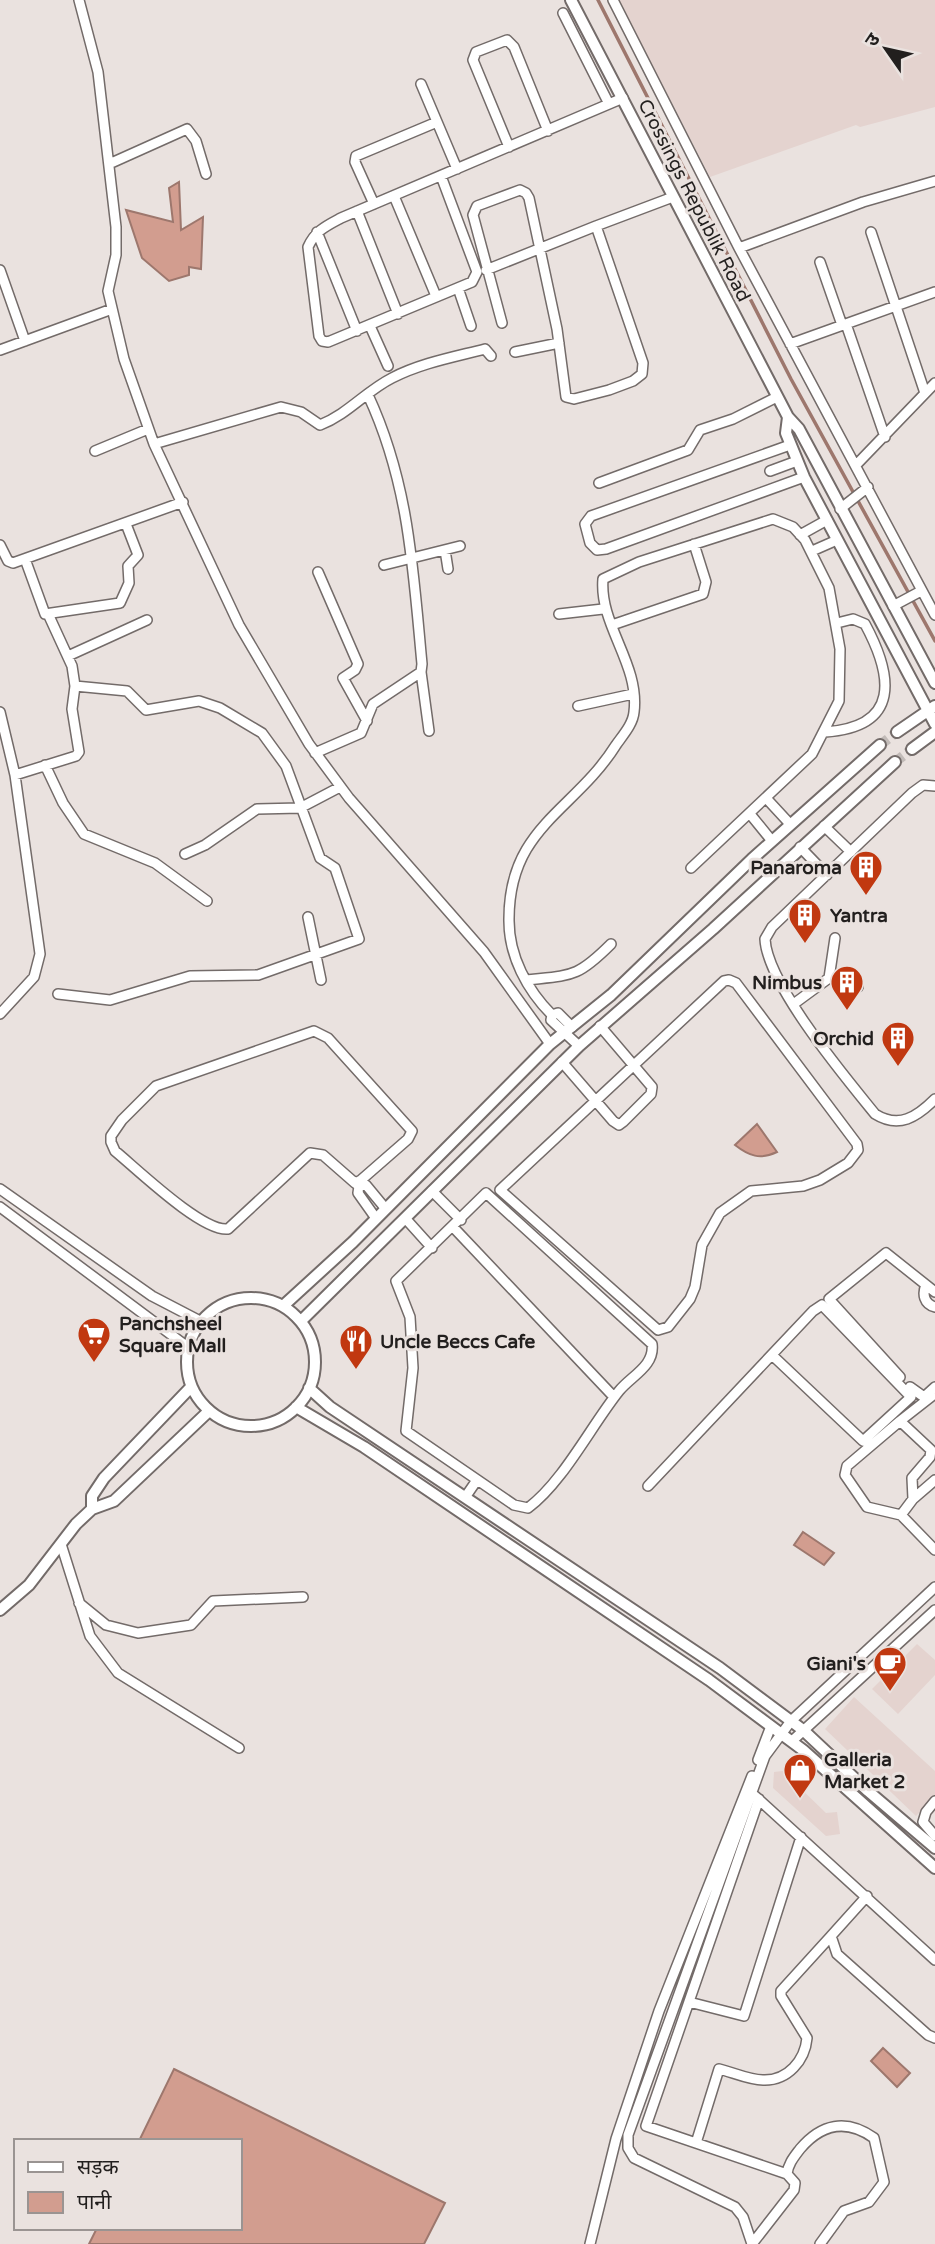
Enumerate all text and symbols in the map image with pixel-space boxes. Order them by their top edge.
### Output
north arrow [851,14,921,84]
text: उ [861,29,885,51]
street label: Crossings Republik Road [633,95,755,305]
building icon: Panaroma [847,848,885,897]
place label: Panaroma [750,857,842,879]
building icon: Yantra [786,896,824,945]
place label: Yantra [830,905,888,927]
building icon: Nimbus [828,963,866,1012]
place label: Nimbus [752,972,822,994]
building icon: Orchid [879,1019,917,1068]
place label: Orchid [813,1028,874,1050]
place label: Panchsheel Square Mall [119,1313,226,1358]
supermarket icon: Panchsheel Square Mall [75,1315,113,1364]
restaurant icon: Uncle Beccs Cafe [337,1322,375,1371]
place label: Uncle Beccs Cafe [380,1331,536,1353]
cafe icon: Giani's [871,1644,909,1693]
place label: Giani's [807,1653,866,1675]
place label: Galleria Market 2 [824,1749,905,1793]
shop icon: Galleria Market 2 [781,1751,819,1800]
legend [14,2139,242,2230]
text: सड़क [77,2155,119,2180]
text: पानी [77,2190,112,2215]

